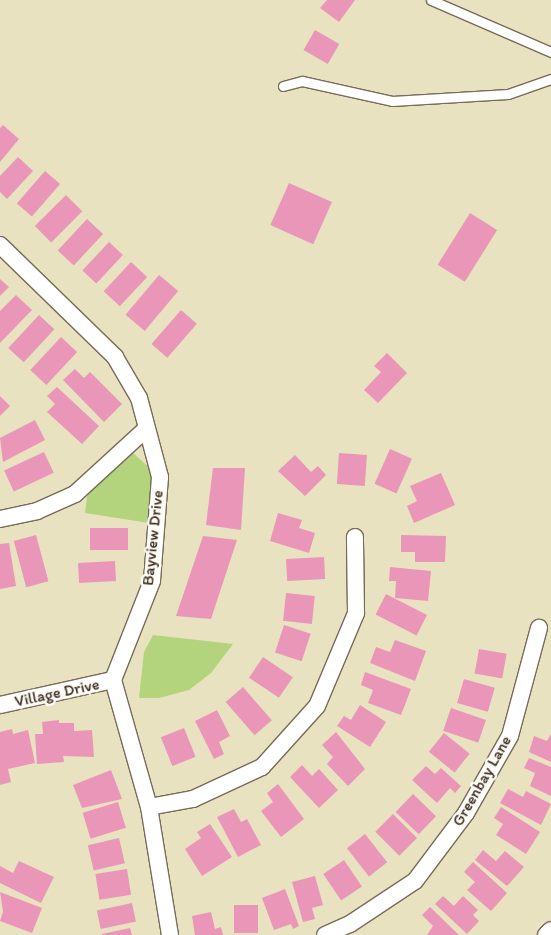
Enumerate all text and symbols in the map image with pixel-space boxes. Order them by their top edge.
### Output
street label: Bayview Drive [138,489,168,587]
street label: Village Drive [13,675,101,711]
street label: Greenbay Lane [448,732,516,830]

